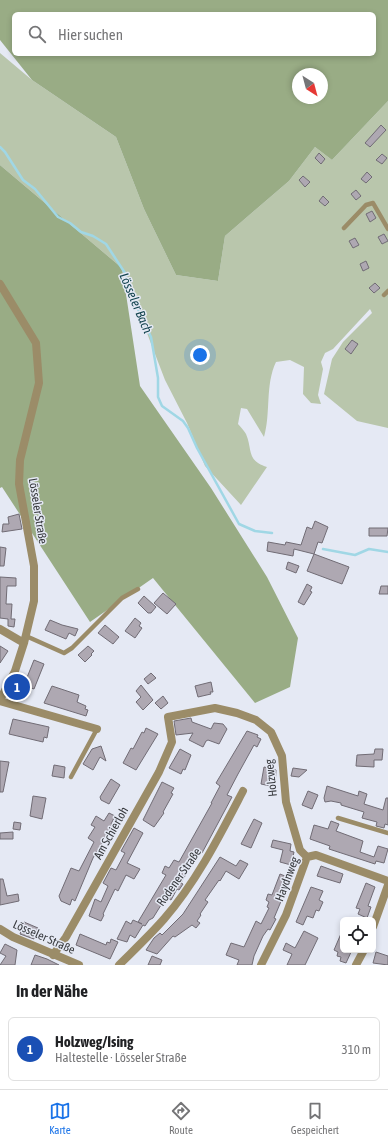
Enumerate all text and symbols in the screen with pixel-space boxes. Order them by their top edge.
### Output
search box [12,12,376,56]
icon: search [26,23,48,45]
text: Hier suchen [58,26,123,43]
north arrow [292,68,328,104]
water label: Lösseler Bach [117,270,156,336]
your location [190,345,210,365]
street label: Lösseler Straße [26,477,50,545]
pin: 1 [4,672,30,702]
street label: Holzweg [262,758,280,798]
street label: Am Schierloh [91,804,131,862]
street label: Rodener Straße [154,845,204,909]
street label: Haydnweg [272,854,302,903]
street label: Lösseler Straße [11,917,77,957]
map controls [340,917,376,953]
button: locate [340,917,376,953]
text: In der Nähe [16,981,88,1001]
text: Holzweg/Ising [55,1033,134,1050]
text: 1 [27,1042,33,1057]
text: 310 m [342,1042,371,1057]
text: Haltestelle · Lösseler Straße [55,1050,187,1065]
tab: Karte [49,1100,71,1136]
tab: Route [169,1100,193,1136]
tab: Gespeichert [291,1100,339,1136]

